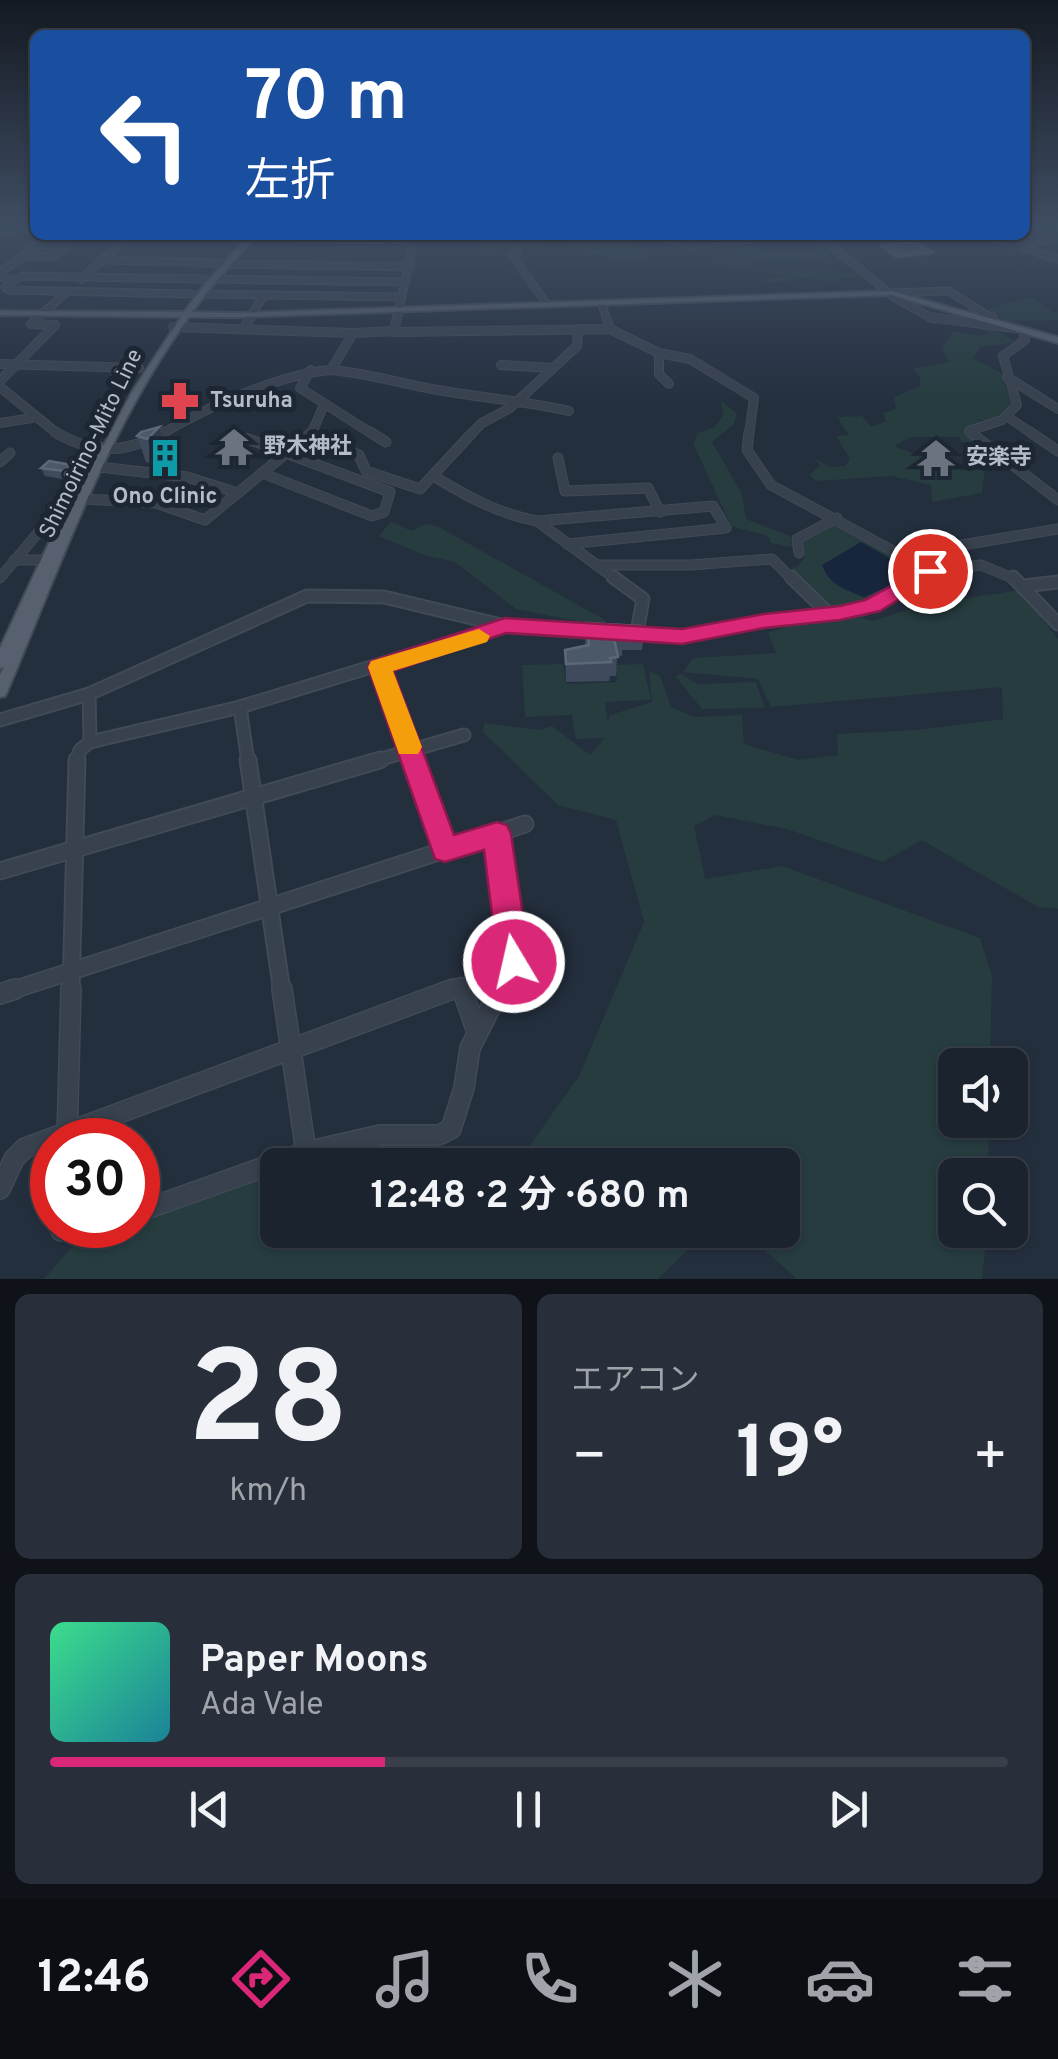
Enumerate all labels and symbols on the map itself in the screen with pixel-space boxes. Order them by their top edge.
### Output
street label: Shimoirino-Mito Line [35,345,149,543]
pharmacy icon: Tsuruha [159,380,201,422]
place label: Tsuruha [210,388,293,415]
temple icon: 野木神社 [213,426,255,468]
place label: 野木神社 [264,434,352,461]
building icon: Ono Clinic [144,437,186,479]
temple icon: 安楽寺 [915,437,957,479]
place label: 安楽寺 [966,445,1032,472]
place label: Ono Clinic [113,484,217,511]
pin [888,529,973,614]
position arrow [462,910,566,1014]
speed limit sign: 30 [30,1118,160,1248]

